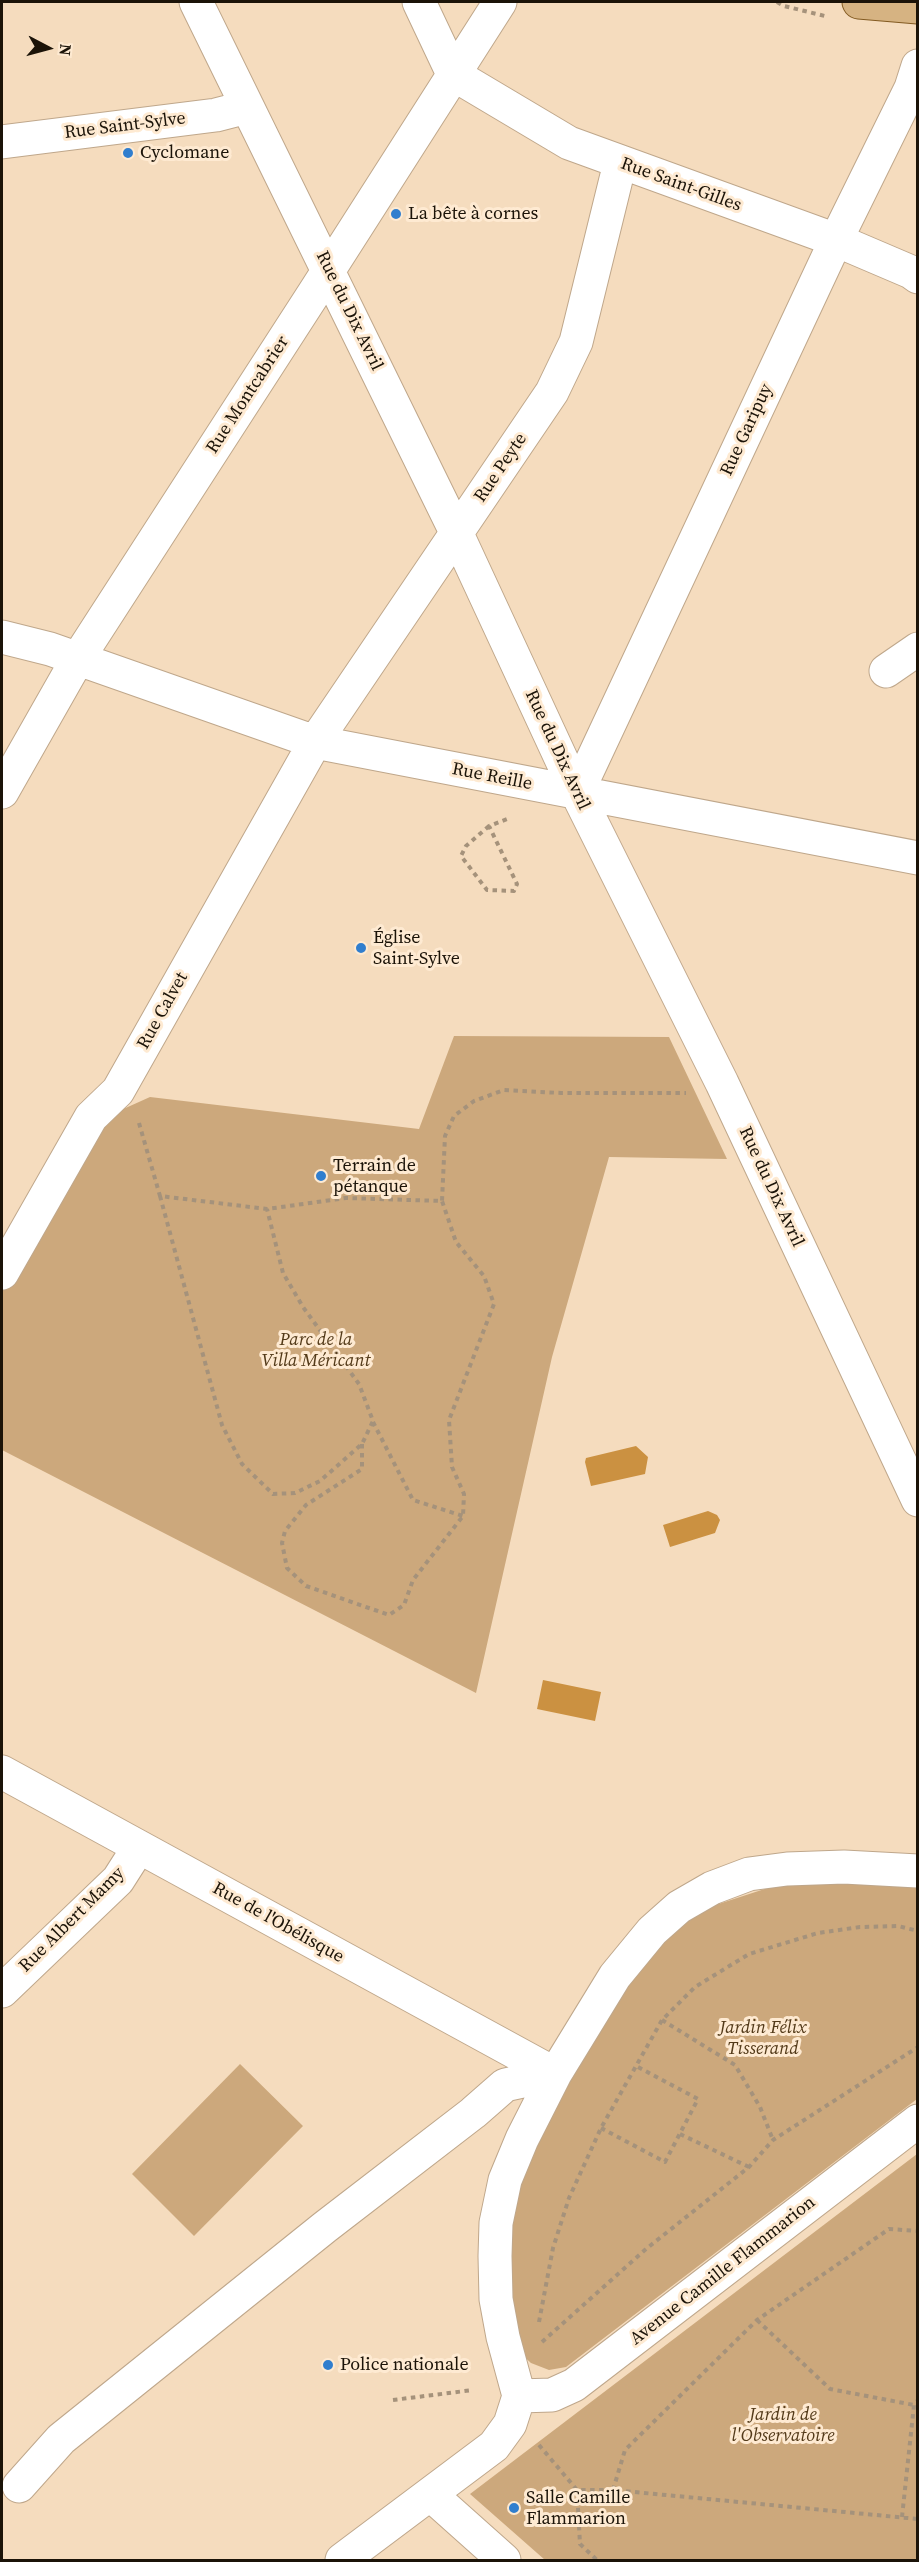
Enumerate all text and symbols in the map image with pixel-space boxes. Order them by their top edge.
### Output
north arrow [18,18,78,78]
text: N [54,43,77,57]
street label: Rue Saint-Sylve [63,108,187,144]
place label: Cyclomane [140,142,229,164]
marker: Cyclomane [121,146,135,160]
street label: Rue Saint-Gilles [618,153,744,217]
place label: La bête à cornes [408,203,538,225]
marker: La bête à cornes [389,207,403,221]
street label: Rue du Dix Avril [311,248,387,374]
street label: Rue Montcabrier [202,332,294,458]
street label: Rue Garipuy [716,381,778,479]
street label: Rue Peyte [470,429,532,507]
street label: Rue du Dix Avril [520,687,594,813]
street label: Rue Reille [450,759,534,795]
place label: Église Saint-Sylve [373,927,460,970]
marker: Église Saint-Sylve [354,941,368,955]
street label: Rue Calvet [133,969,193,1053]
street label: Rue du Dix Avril [734,1124,808,1250]
place label: Terrain de pétanque [333,1155,416,1198]
marker: Terrain de pétanque [314,1169,328,1183]
park label: Parc de la Villa Méricant [262,1329,370,1372]
street label: Rue Albert Mamy [15,1863,129,1977]
street label: Rue de l'Obélisque [209,1878,347,1968]
park label: Jardin Félix Tisserand [719,2017,807,2060]
street label: Avenue Camille Flammarion [626,2192,820,2350]
place label: Police nationale [340,2354,469,2376]
marker: Police nationale [321,2358,335,2372]
park label: Jardin de l'Observatoire [732,2404,834,2446]
place label: Salle Camille Flammarion [526,2487,630,2530]
marker: Salle Camille Flammarion [507,2501,521,2515]

